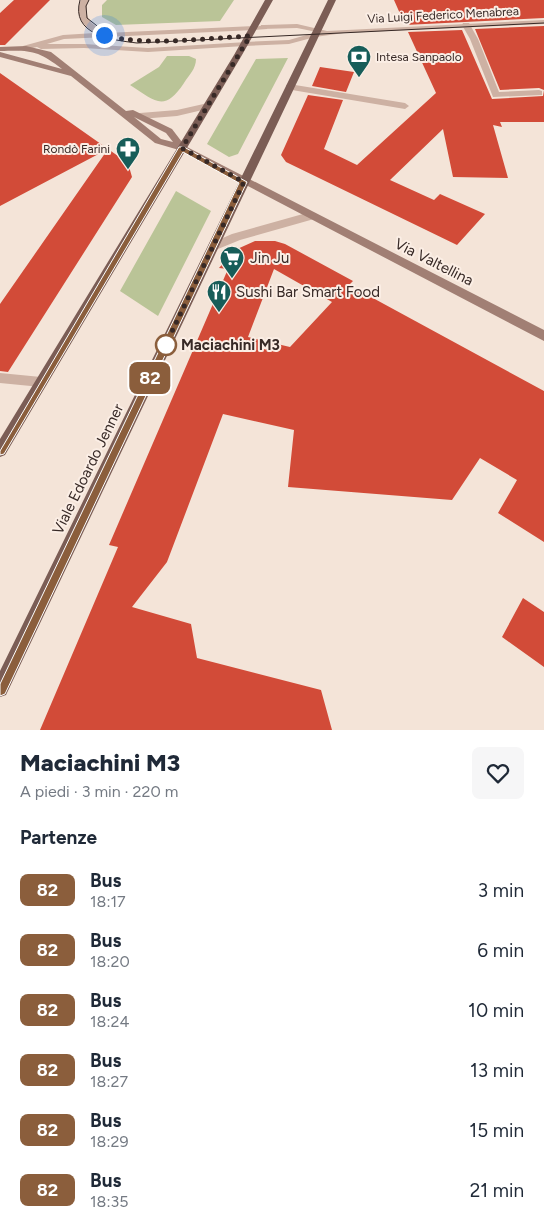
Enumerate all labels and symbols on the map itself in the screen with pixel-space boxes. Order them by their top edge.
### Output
street label: Via Luigi Federico Menabrea [367,4,519,26]
your location [92,23,117,48]
bank icon: Intesa Sanpaolo [346,44,372,78]
place label: Intesa Sanpaolo [376,50,462,64]
pharmacy icon: Rondò Farini [115,136,141,170]
place label: Rondò Farini [43,142,110,156]
street label: Via Valtellina [392,234,476,290]
supermarket icon: Jin Ju [219,245,245,279]
place label: Jin Ju [250,249,289,267]
restaurant icon: Sushi Bar Smart Food [206,279,232,313]
place label: Sushi Bar Smart Food [236,283,380,301]
marker: Maciachini M3 [155,334,177,356]
place label: Maciachini M3 [181,336,280,354]
line badge: 82 [128,362,172,394]
street label: Viale Edoardo Jenner [49,401,127,537]

